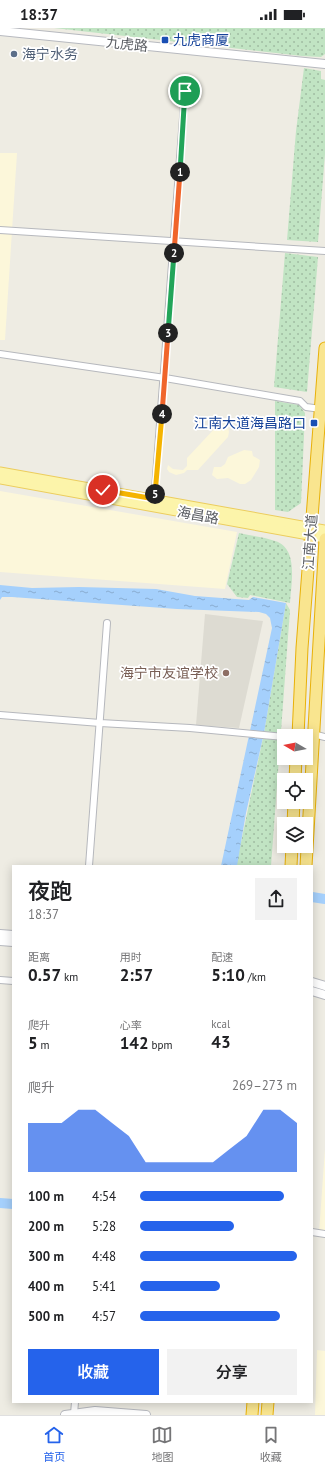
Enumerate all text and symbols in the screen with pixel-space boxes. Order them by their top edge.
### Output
text: 18:37 [20,5,58,24]
place label: 九虎商厦 [173,31,229,49]
street label: 九虎路 [105,33,149,55]
marker: 九虎商厦 [160,35,170,45]
place label: 海宁水务 [22,45,78,63]
marker: 海宁水务 [9,49,19,59]
pin [168,74,202,108]
icon: arrive [174,80,196,102]
pin: 1 [170,162,190,182]
text: 1 [177,165,183,179]
pin: 2 [164,243,184,263]
text: 2 [171,246,177,260]
pin: 3 [158,323,178,343]
text: 3 [165,326,171,340]
pin: 4 [152,404,172,424]
text: 4 [159,407,165,421]
place label: 江南大道海昌路口 [194,414,306,432]
marker: 江南大道海昌路口 [309,418,319,428]
pin [86,473,120,507]
icon: check [92,479,114,501]
pin: 5 [145,484,165,504]
text: 5 [152,487,158,501]
street label: 海昌路 [176,502,220,528]
street label: 江南大道 [299,513,321,571]
place label: 海宁市友谊学校 [120,664,218,682]
marker: 海宁市友谊学校 [221,668,231,678]
north arrow [277,729,313,765]
map controls [277,729,313,853]
button: locate [277,773,313,809]
button: layers [277,817,313,853]
text: 夜跑 [28,877,72,905]
button: share [255,878,297,920]
text: 18:37 [28,906,59,923]
text: 距离 [28,950,50,964]
text: 用时 [120,950,142,964]
text: 配速 [211,950,233,964]
text: 0.57 [28,964,61,986]
text: 2:57 [120,964,153,986]
text: 5:10 [211,964,245,986]
text: km [61,970,78,984]
text: /km [245,970,266,984]
text: kcal [211,1017,230,1031]
text: 爬升 [28,1018,50,1032]
text: 心率 [120,1018,142,1032]
text: 43 [211,1031,231,1053]
text: 5 [28,1032,38,1054]
text: 142 [120,1032,149,1054]
text: m [38,1038,50,1052]
text: bpm [149,1038,172,1052]
text: 269–273 m [232,1077,297,1094]
text: 爬升 [28,1079,54,1096]
text: 100 m [28,1188,64,1205]
text: 4:54 [92,1188,116,1205]
text: 200 m [28,1218,64,1235]
text: 5:28 [92,1218,116,1235]
text: 300 m [28,1248,64,1265]
text: 4:48 [92,1248,116,1265]
text: 400 m [28,1278,64,1295]
text: 5:41 [92,1278,116,1295]
text: 500 m [28,1308,64,1325]
text: 4:57 [92,1308,116,1325]
button: 收藏 [28,1349,159,1395]
button: 分享 [167,1349,297,1395]
tab: 首页 [43,1424,65,1464]
tab: 地图 [151,1424,173,1464]
tab: 收藏 [260,1424,282,1464]

